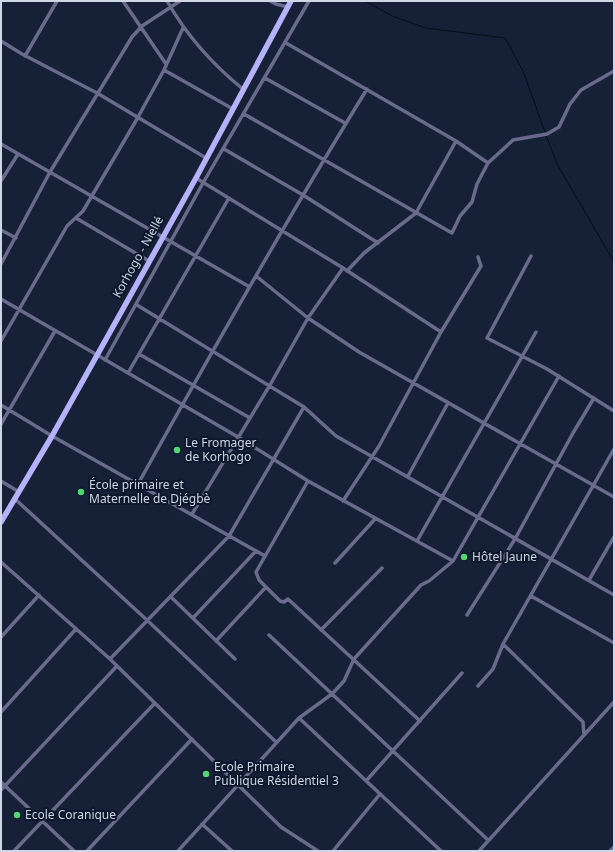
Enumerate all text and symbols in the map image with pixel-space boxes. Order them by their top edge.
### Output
street label: Korhogo - Niellé [108,213,167,301]
place label: Le Fromager de Korhogo [185,434,256,465]
marker: Le Fromager de Korhogo [172,445,182,455]
place label: École primaire et Maternelle de Djégbè [89,476,211,507]
marker: École primaire et Maternelle de Djégbè [76,487,86,497]
place label: Hôtel Jaune [472,548,537,565]
marker: Hôtel Jaune [459,552,469,562]
place label: Ecole Primaire Publique Résidentiel 3 [214,758,339,789]
marker: Ecole Primaire Publique Résidentiel 3 [201,769,211,779]
place label: Ecole Coranique [25,806,116,823]
marker: Ecole Coranique [12,810,22,820]

